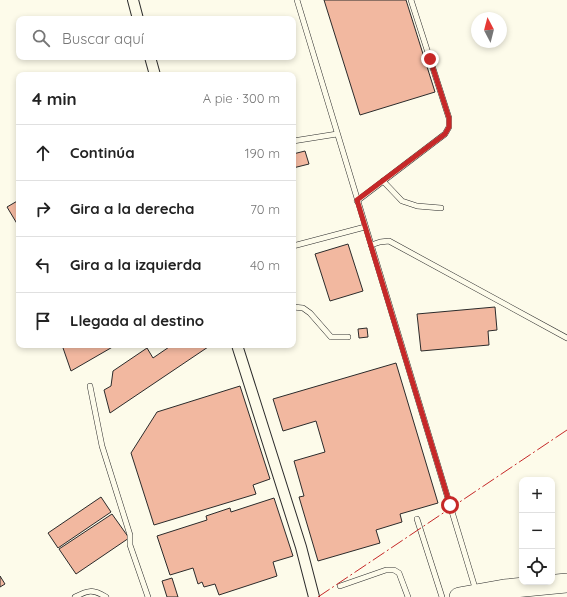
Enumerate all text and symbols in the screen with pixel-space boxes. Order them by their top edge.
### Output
north arrow [471,12,507,48]
search box [16,16,296,60]
icon: search [30,27,52,49]
text: Buscar aquí [62,29,144,48]
route end [421,50,439,68]
text: 4 min [32,88,77,109]
text: A pie · 300 m [203,90,280,106]
icon: ahead [32,142,54,164]
text: Continúa [70,143,135,162]
text: 190 m [245,145,280,161]
icon: right [32,198,54,220]
text: Gira a la derecha [70,199,195,218]
text: 70 m [250,201,280,217]
icon: left [32,254,54,276]
text: Gira a la izquierda [70,255,202,274]
text: 40 m [250,257,280,273]
icon: arrive [32,310,54,332]
text: Llegada al destino [70,311,204,330]
map controls [519,477,555,585]
button: + [519,477,555,513]
route start [441,496,459,514]
button: − [519,513,555,549]
button: locate [519,549,555,585]

